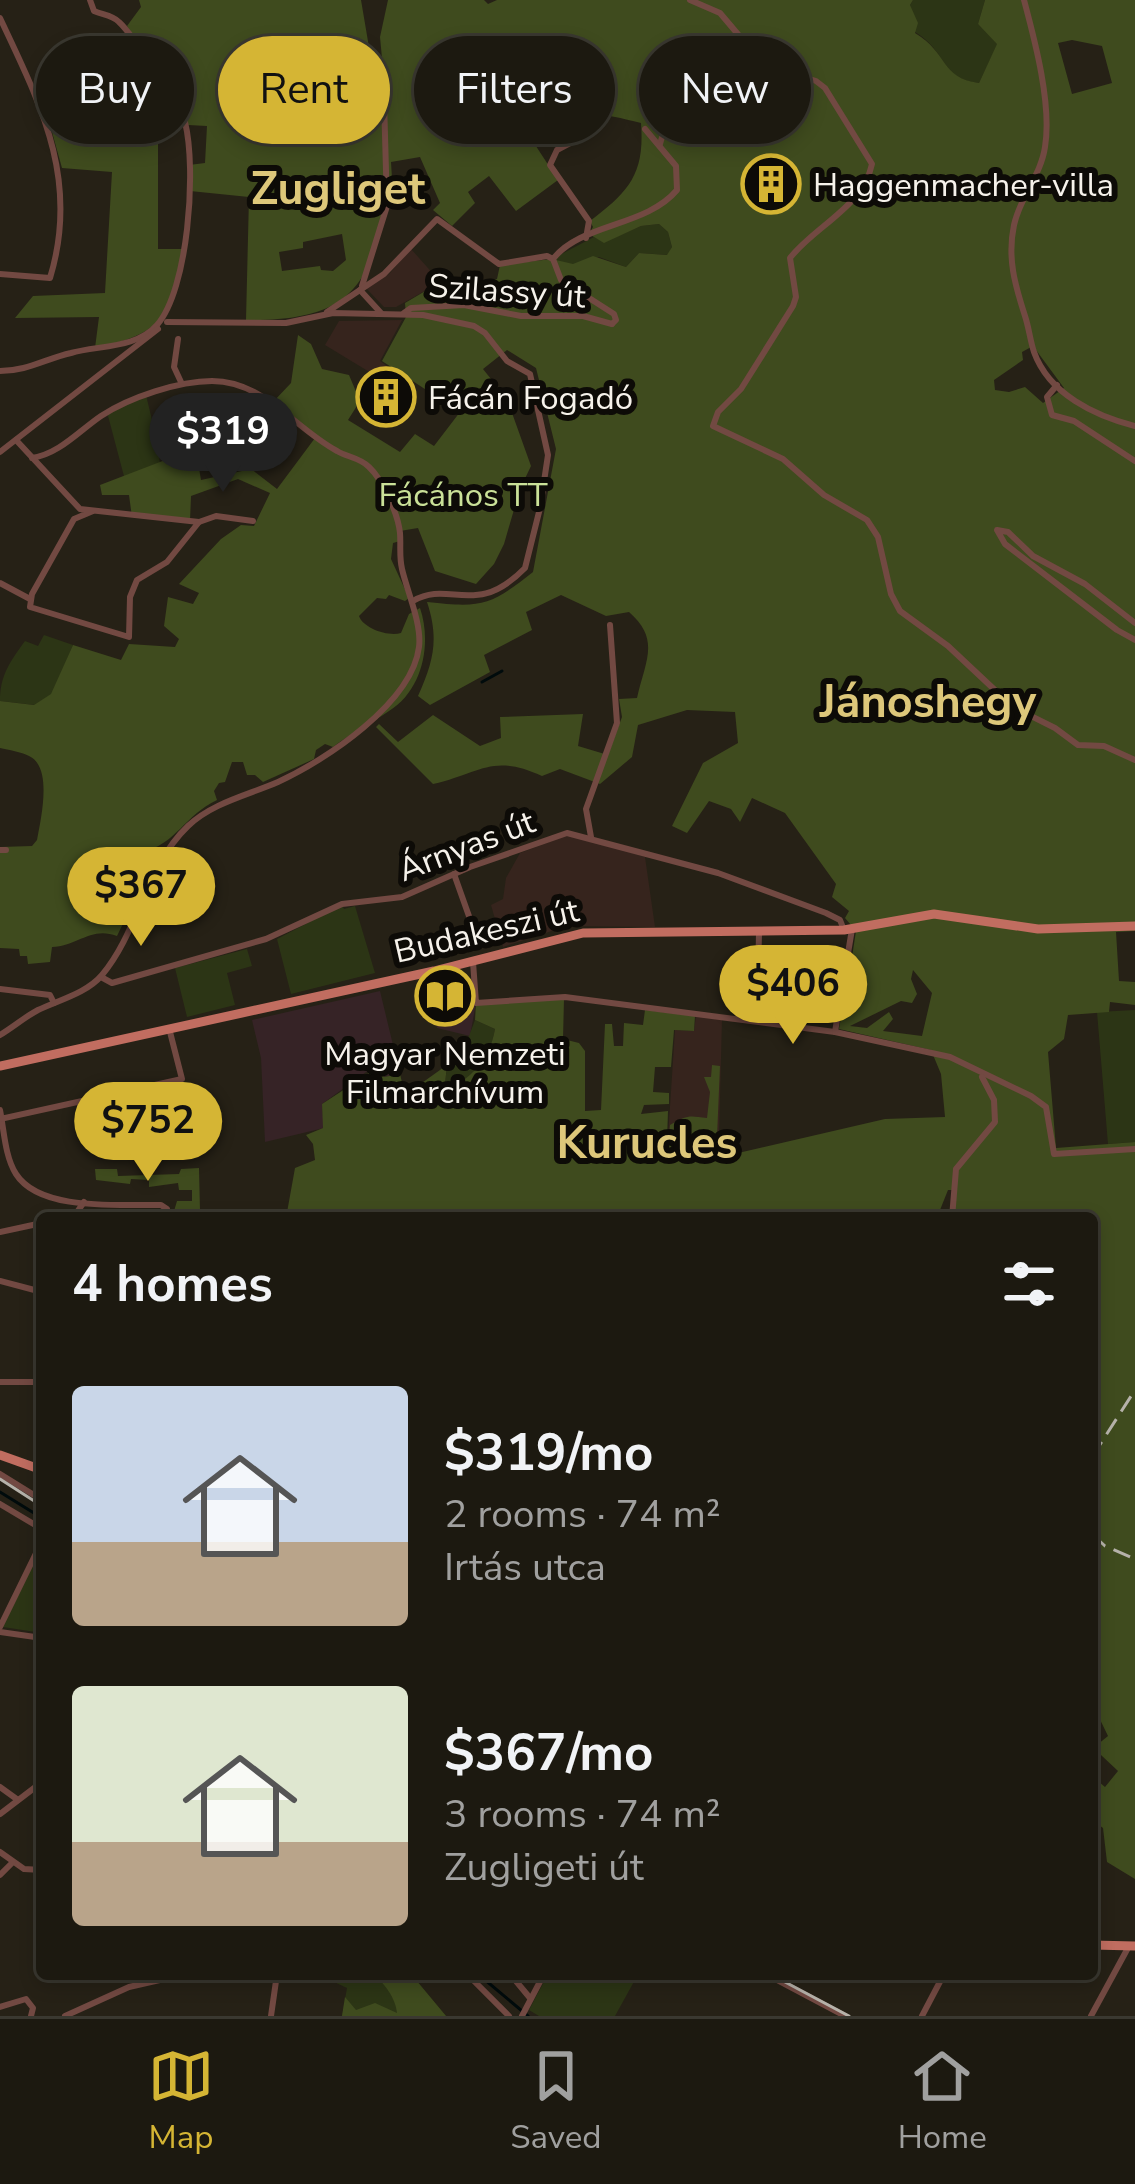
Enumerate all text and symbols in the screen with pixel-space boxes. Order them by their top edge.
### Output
chip: Buy [36,36,194,144]
chip: Rent [218,36,390,144]
chip: Filters [414,36,615,144]
chip: New [639,36,811,144]
building icon: Haggenmacher-villa [740,153,802,215]
district label: Zugliget [251,159,426,220]
place label: Haggenmacher-villa [813,163,1114,208]
street label: Szilassy út [427,264,587,319]
building icon: Fácán Fogadó [355,366,417,428]
place label: Fácán Fogadó [428,376,633,421]
pin: $319 [152,393,294,495]
text: $319 [176,405,270,458]
park label: Fácános TT [378,473,548,518]
district label: Jánoshegy [819,672,1037,733]
street label: Árnyas út [392,800,542,893]
pin: $367 [70,847,212,949]
text: $367 [94,859,188,912]
street label: Budakeszi út [389,888,584,975]
pin: $406 [722,945,864,1047]
text: $406 [746,957,840,1010]
library icon: Magyar Nemzeti Filmarchívum [414,965,476,1027]
place label: Magyar Nemzeti Filmarchívum [324,1032,566,1115]
pin: $752 [77,1082,219,1184]
text: $752 [101,1094,195,1147]
district label: Kurucles [557,1113,737,1174]
text: 4 homes [72,1249,273,1319]
icon: filters [996,1251,1062,1317]
text: $319/mo [444,1418,653,1488]
icon: home [168,1434,312,1578]
text: 2 rooms · 74 m² [444,1488,721,1541]
text: Irtás utca [444,1541,606,1594]
text: $367/mo [444,1718,653,1788]
icon: home [168,1734,312,1878]
text: 3 rooms · 74 m² [444,1788,721,1841]
text: Zugligeti út [444,1841,644,1894]
tab: Map [148,2043,214,2160]
tab: Saved [510,2043,601,2160]
tab: Home [898,2043,987,2160]

